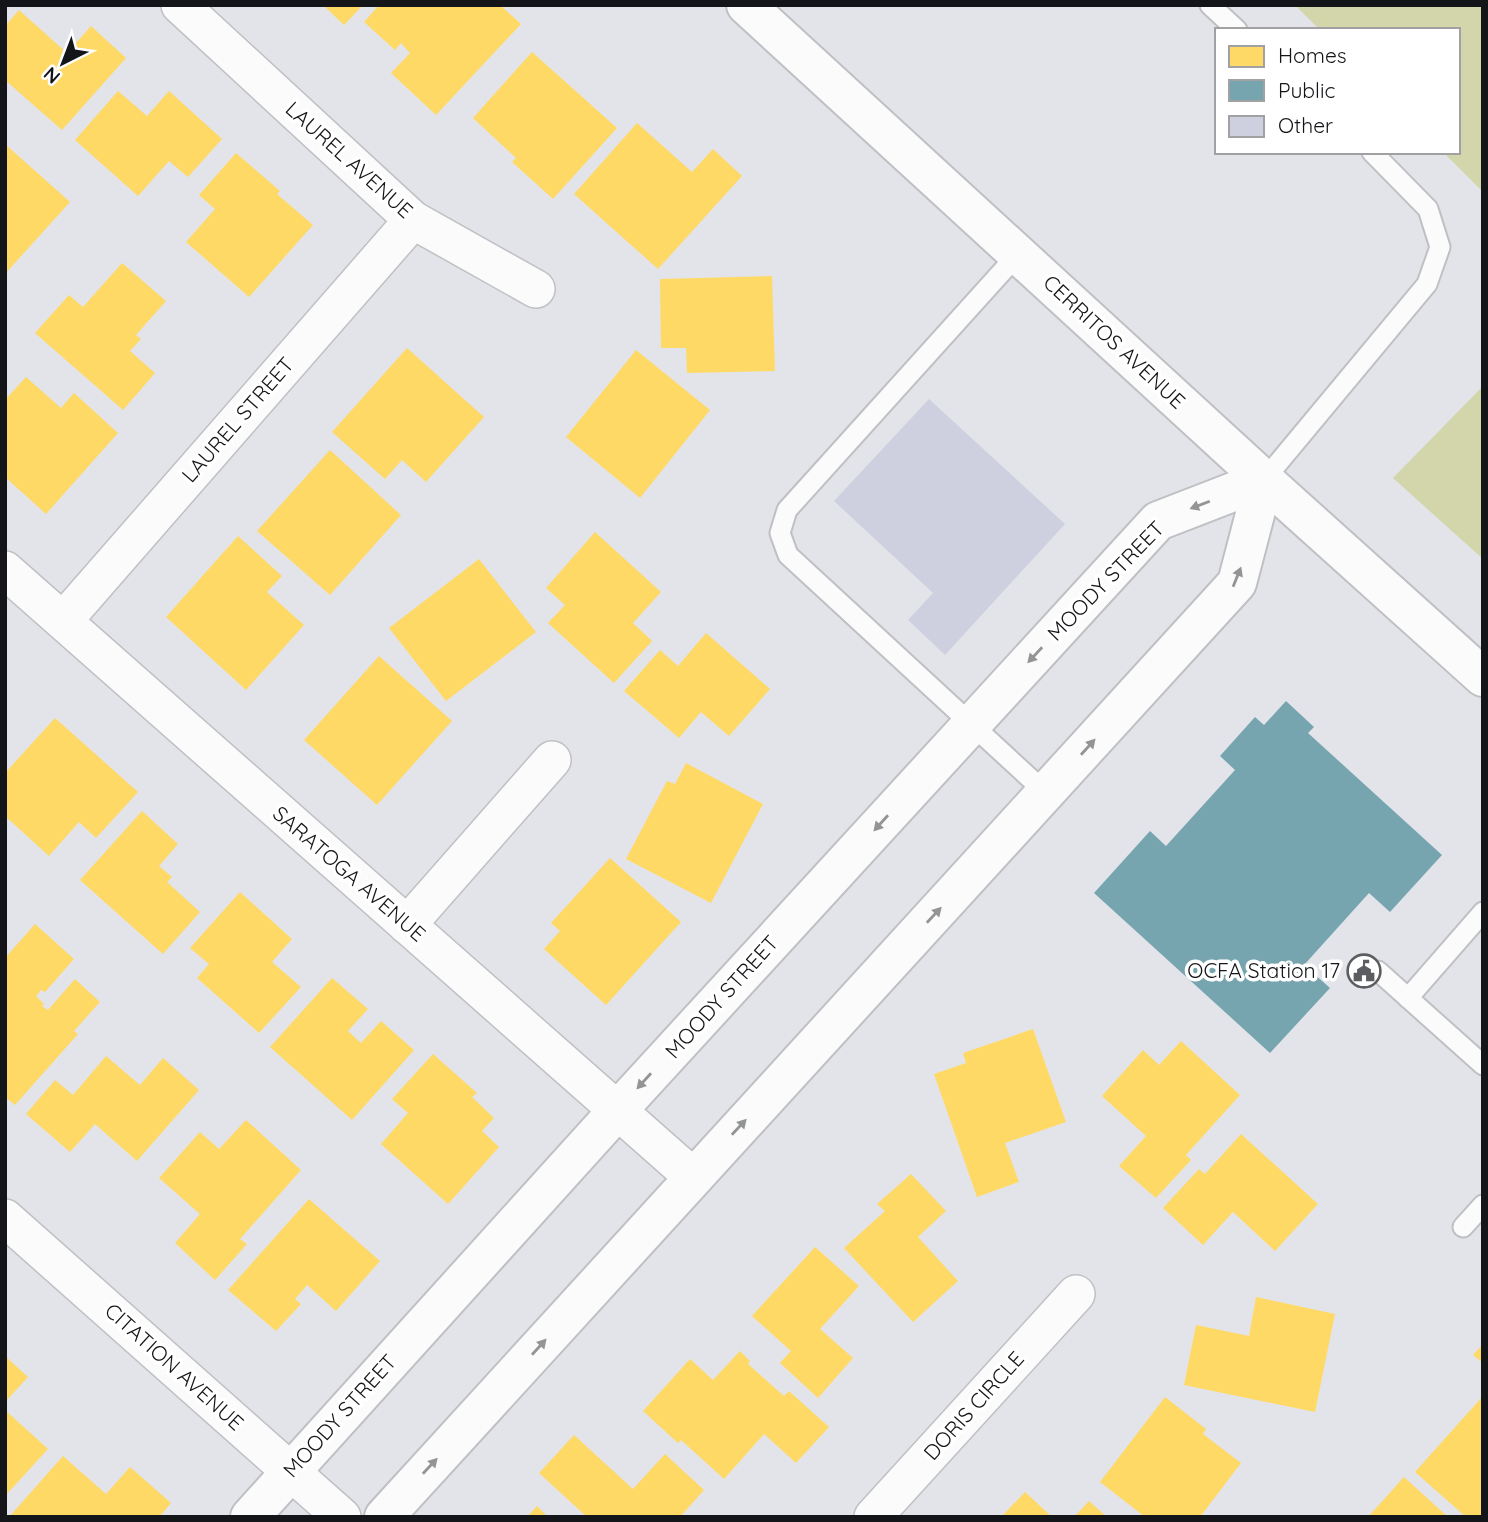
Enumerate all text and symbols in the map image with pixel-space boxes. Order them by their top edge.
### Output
north arrow [28,28,98,98]
legend [1215,28,1460,154]
text: Homes [1278,42,1347,68]
text: N [38,62,65,89]
text: Public [1278,77,1335,103]
street label: LAUREL AVENUE [281,95,419,223]
text: Other [1278,112,1333,138]
street label: CERRITOS AVENUE [1038,269,1191,414]
street label: LAUREL STREET [176,351,299,487]
one-way arrow [1190,499,1211,510]
street label: MOODY STREET [1042,515,1169,646]
one-way arrow [1232,566,1243,587]
one-way arrow [1027,646,1043,663]
one-way arrow [1080,738,1096,756]
street label: SARATOGA AVENUE [268,800,431,947]
one-way arrow [873,814,889,832]
one-way arrow [925,907,941,924]
street label: MOODY STREET [659,929,783,1063]
public building icon: OCFA Station 17 [1345,952,1383,990]
place label: OCFA Station 17 [1187,957,1340,983]
one-way arrow [637,1072,653,1089]
one-way arrow [731,1118,747,1136]
street label: CITATION AVENUE [100,1297,249,1435]
one-way arrow [531,1338,547,1355]
street label: DORIS CIRCLE [918,1345,1029,1465]
street label: MOODY STREET [277,1348,401,1482]
one-way arrow [422,1458,437,1475]

